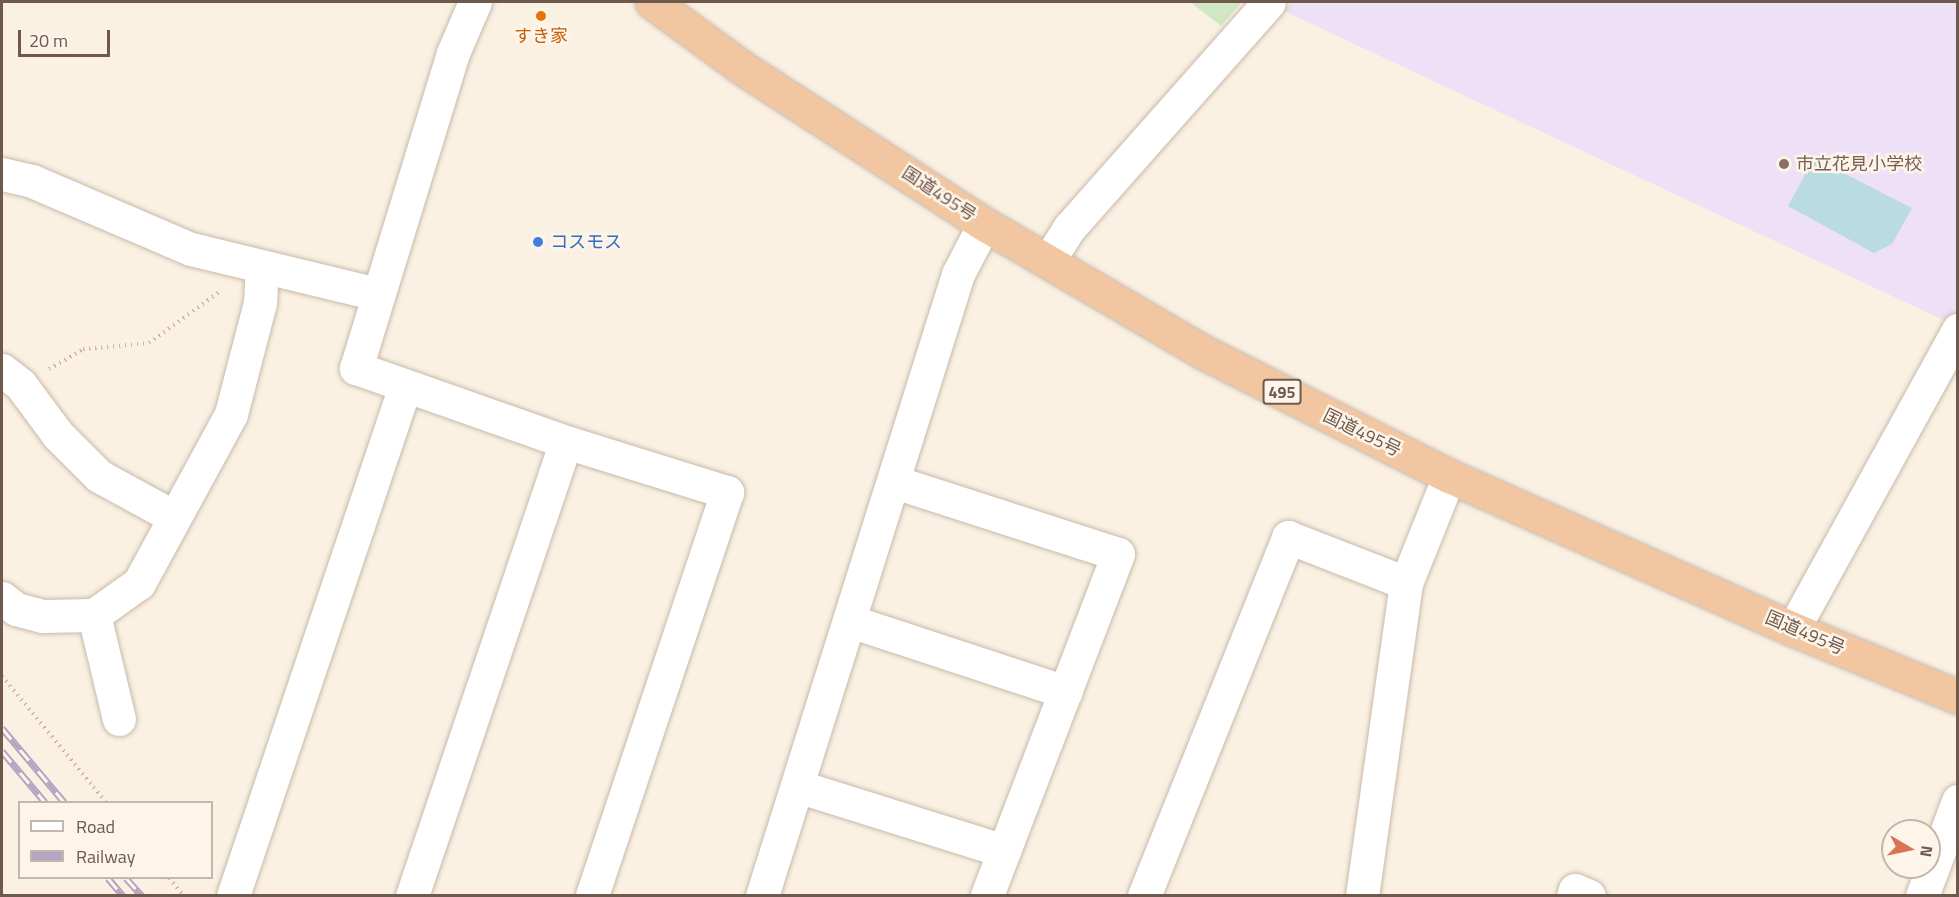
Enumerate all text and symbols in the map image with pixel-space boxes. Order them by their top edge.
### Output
marker: すき家 [534,9,548,23]
scale bar [21,18,112,56]
place label: すき家 [514,25,568,47]
text: 20 m [29,27,68,54]
place label: 市立花見小学校 [1796,153,1922,175]
marker: 市立花見小学校 [1777,157,1791,171]
street label: 国道495号 [898,162,980,226]
place label: コスモス [550,231,622,253]
marker: コスモス [531,235,545,249]
road number: 495 [1262,379,1302,405]
street label: 国道495号 [1319,405,1405,461]
street label: 国道495号 [1762,607,1848,659]
legend [18,801,213,879]
text: Road [76,813,115,840]
north arrow [1881,819,1941,879]
text: Railway [76,843,135,870]
text: N [1914,844,1940,859]

